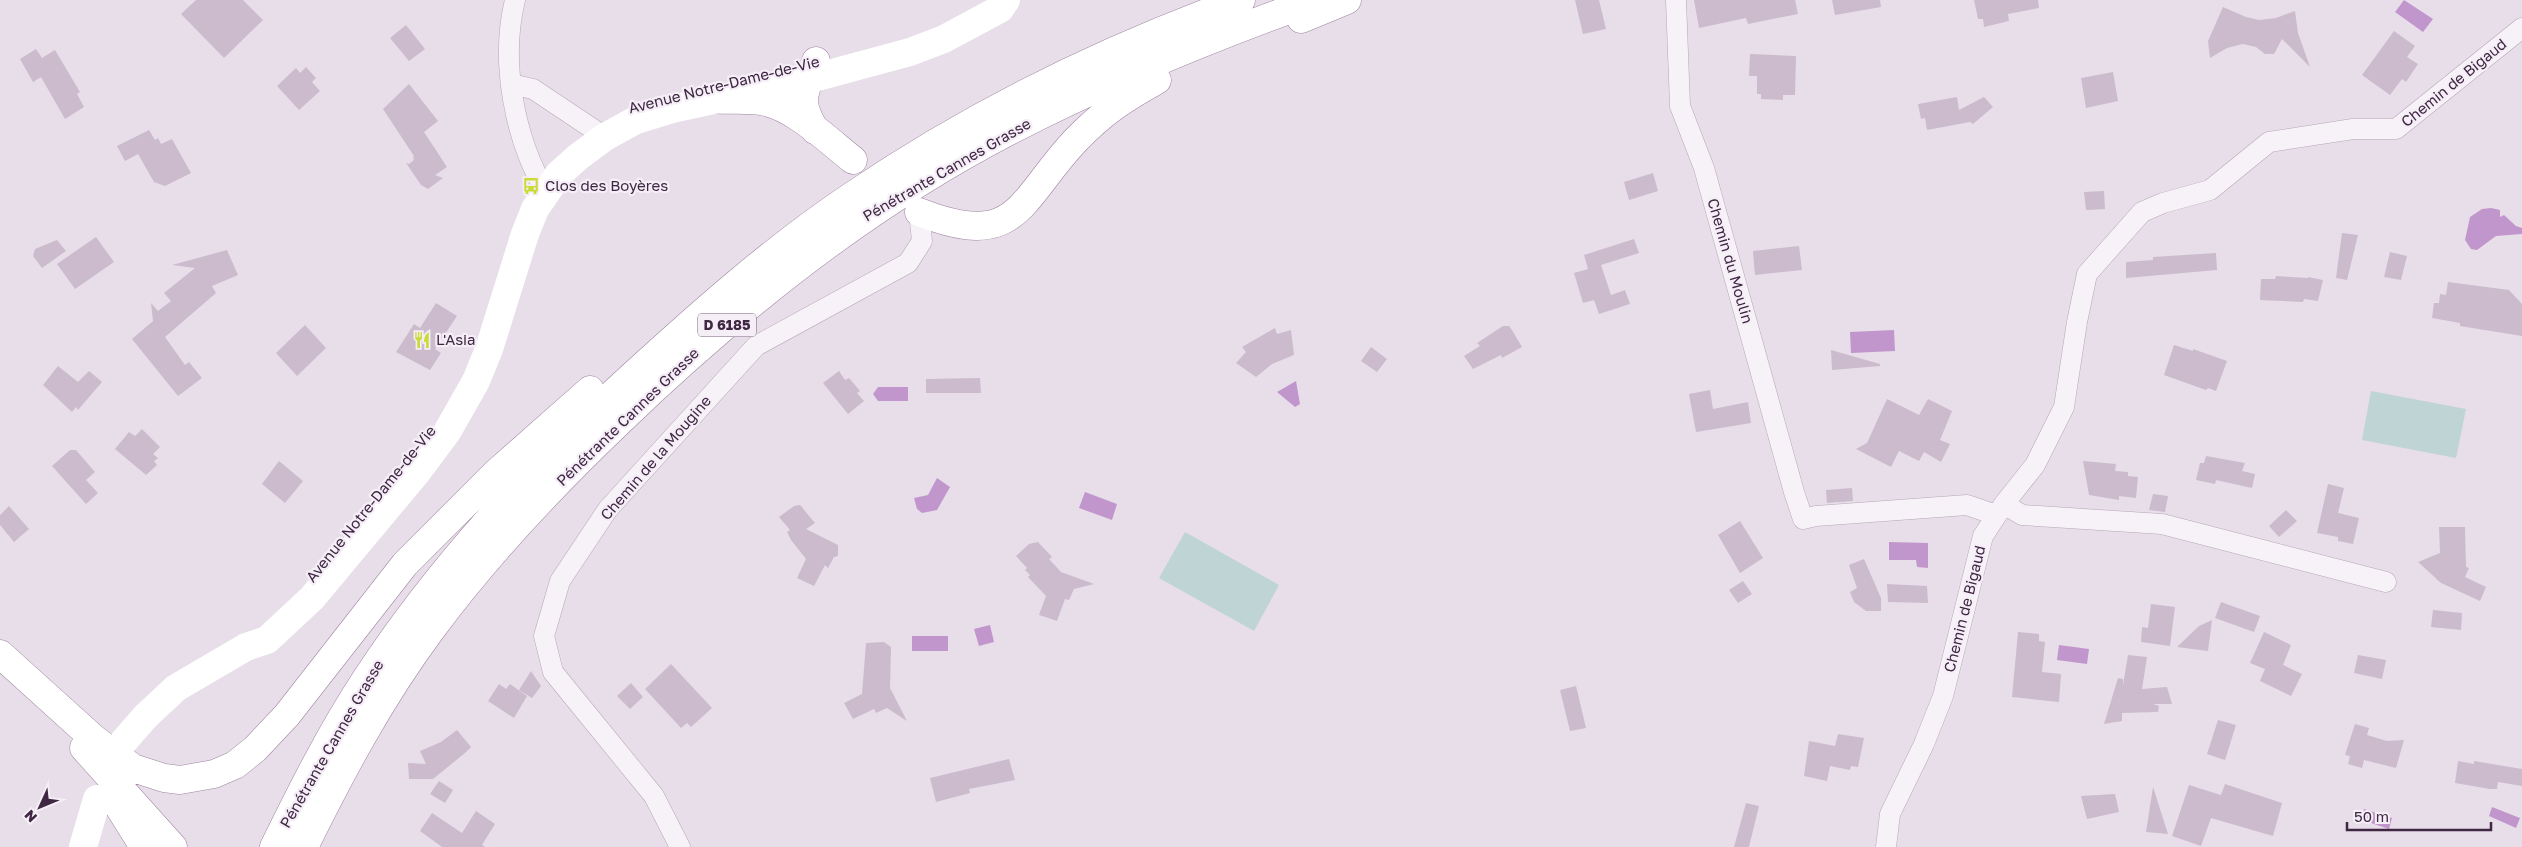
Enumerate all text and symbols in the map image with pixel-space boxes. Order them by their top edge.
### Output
street label: Chemin de Bigaud [2397,34,2510,130]
street label: Avenue Notre-Dame-de-Vie [626,51,821,117]
street label: Pénétrante Cannes Grasse [859,113,1034,225]
bus stop icon: Clos des Boyères [521,176,541,196]
place label: Clos des Boyères [545,176,668,194]
street label: Chemin du Moulin [1704,196,1757,325]
road number: D 6185 [698,314,756,336]
restaurant icon: L'Asia [412,330,432,350]
place label: L'Asia [436,330,476,348]
street label: Pénétrante Cannes Grasse [552,343,702,489]
street label: Chemin de la Mougine [596,391,714,523]
street label: Avenue Notre-Dame-de-Vie [301,421,439,585]
street label: Chemin de Bigaud [1940,543,1989,674]
street label: Pénétrante Cannes Grasse [276,656,387,831]
north arrow [15,782,65,832]
scale bar [2347,800,2491,832]
text: N [20,807,40,826]
text: 50 m [2354,807,2389,825]

